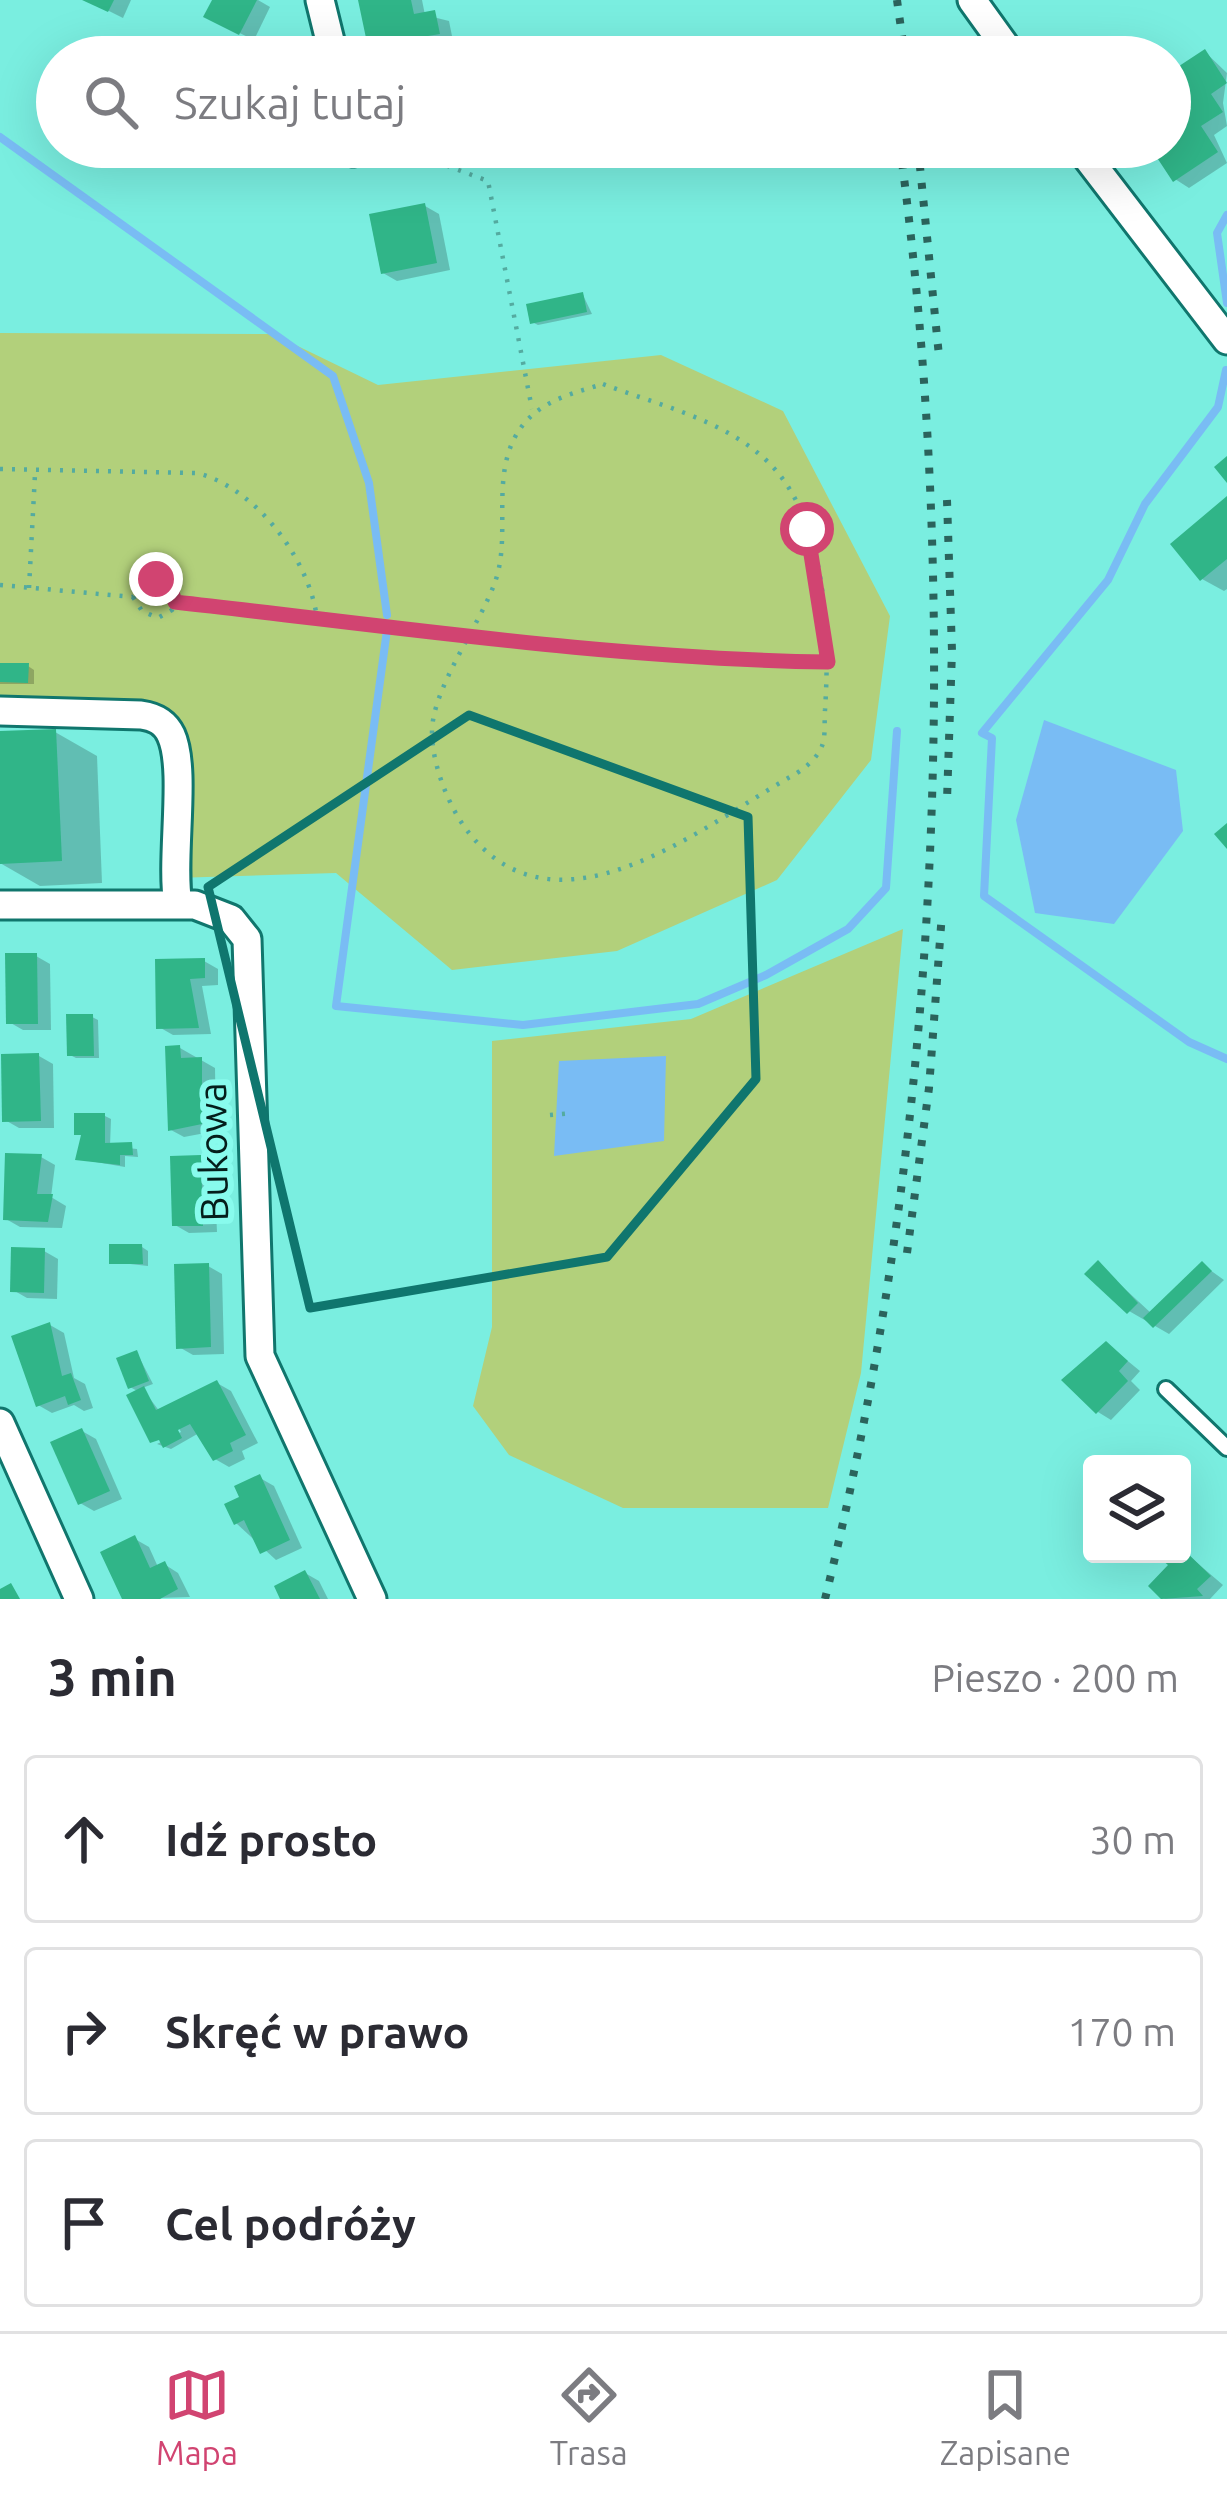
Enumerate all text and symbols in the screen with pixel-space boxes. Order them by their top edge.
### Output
search box [36,36,1191,168]
icon: search [78,69,144,135]
text: Szukaj tutaj [174,77,406,128]
route start [780,502,834,556]
route end [129,552,183,606]
street label: Bukowa [190,1082,235,1222]
map controls [1083,1455,1191,1563]
button: layers [1083,1455,1191,1563]
text: 3 min [48,1648,177,1706]
text: Pieszo · 200 m [931,1656,1179,1699]
icon: ahead [51,1806,117,1872]
text: Idź prosto [165,1814,377,1865]
text: 30 m [1089,1818,1176,1861]
icon: right [51,1998,117,2064]
text: Skręć w prawo [165,2006,470,2057]
text: 170 m [1067,2010,1176,2053]
icon: arrive [51,2190,117,2256]
text: Cel podróży [165,2198,416,2249]
tab: Mapa [156,2362,238,2471]
tab: Trasa [550,2362,628,2471]
tab: Zapisane [940,2362,1071,2471]

